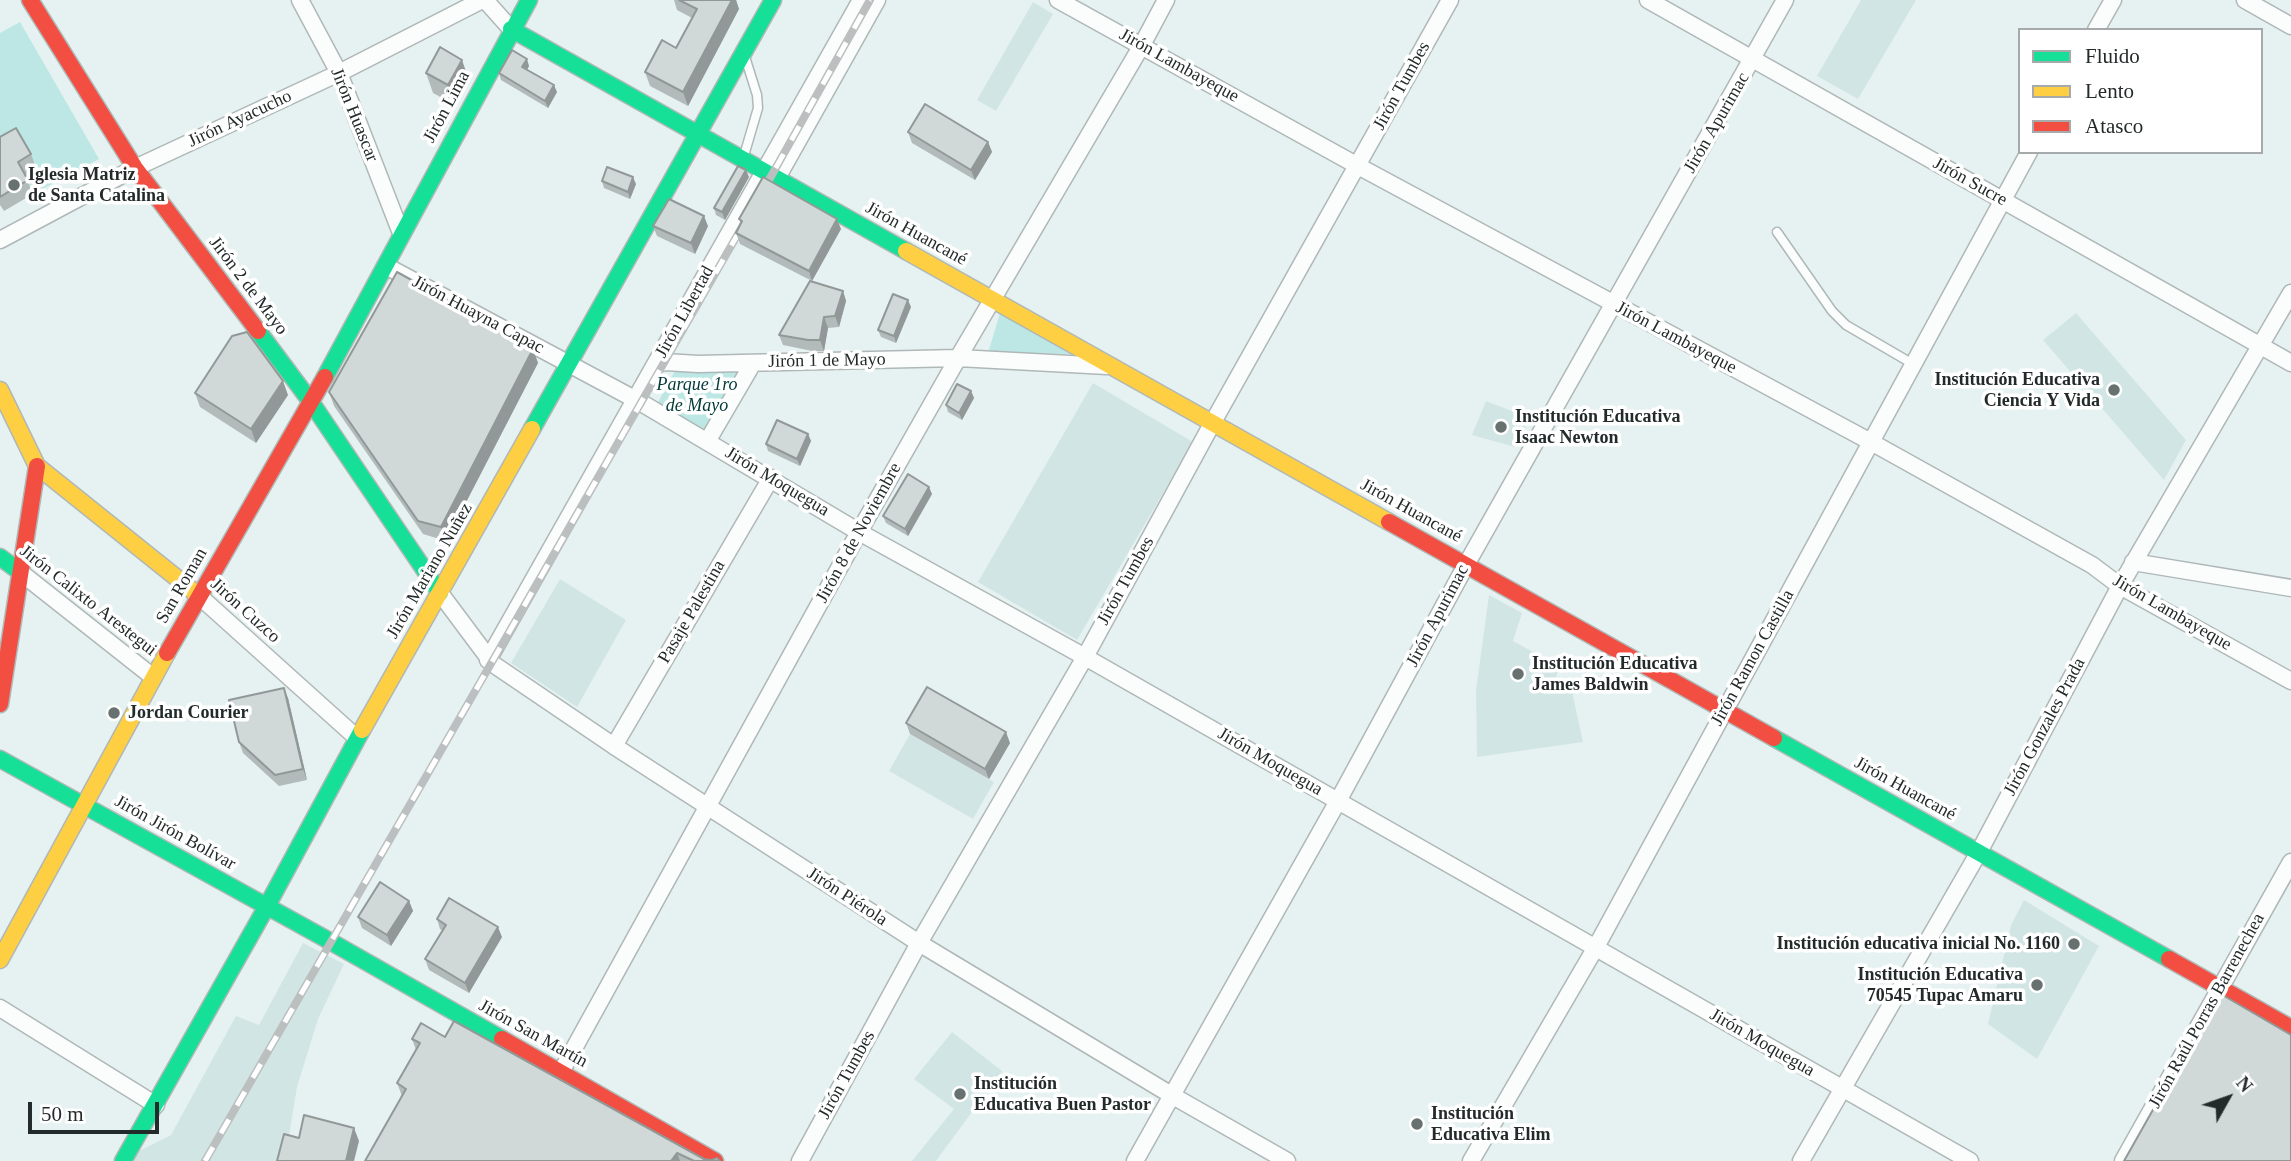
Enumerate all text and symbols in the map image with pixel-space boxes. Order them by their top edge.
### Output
street label: Jirón Lambayeque [1115,24,1243,108]
legend [2018,28,2263,154]
street label: Jirón Tumbes [1369,38,1435,134]
text: Fluido [2085,44,2140,68]
street label: Jirón Huascar [325,65,383,165]
street label: Jirón Lima [419,67,475,147]
street label: Jirón Apurimac [1680,69,1754,177]
text: Lento [2085,79,2134,103]
street label: Jirón Ayacucho [185,86,295,152]
text: Atasco [2085,114,2143,138]
street label: Jirón Sucre [1929,153,2011,211]
place label: Iglesia Matriz de Santa Catalina [28,164,165,206]
marker: Iglesia Matriz de Santa Catalina [6,177,22,193]
street label: Jirón Huancané [862,197,970,271]
street label: Jirón 2 de Mayo [204,233,292,339]
street label: Jirón Libertad [651,262,719,362]
street label: Jirón Huayna Capac [408,271,548,359]
street label: Jirón Lambayeque [1612,297,1740,379]
street label: Jirón 1 de Mayo [768,349,886,373]
place label: Institución Educativa Ciencia Y Vida [1934,369,2100,412]
park label: Parque 1ro de Mayo [656,374,738,416]
marker: Institución Educativa Ciencia Y Vida [2106,382,2122,398]
place label: Institución Educativa Isaac Newton [1515,406,1681,448]
marker: Institución Educativa Isaac Newton [1493,419,1509,435]
street label: Jirón Moquegua [721,442,833,522]
street label: Jirón 8 de Noviembre [812,459,906,607]
street label: Jirón Huancané [1357,474,1465,548]
street label: Jirón Mariano Nuñez [382,499,478,643]
street label: Jirón Tumbes [1093,533,1159,629]
street label: Jirón Calixto Arestegui [15,541,161,661]
street label: San Roman [152,544,212,628]
street label: Pasaje Palestina [654,557,730,667]
street label: Jirón Apurimac [1402,561,1474,671]
street label: Jirón Lambayeque [2109,570,2235,656]
street label: Jirón Cuzco [206,574,284,648]
street label: Jirón Ramon Castilla [1707,586,1799,730]
place label: Institución Educativa James Baldwin [1532,653,1698,696]
street label: Jirón Gonzales Prada [2000,654,2090,800]
marker: Institución Educativa James Baldwin [1510,666,1526,682]
place label: Jordan Courier [128,702,248,724]
marker: Jordan Courier [106,705,122,721]
street label: Jirón Moquegua [1214,723,1326,801]
street label: Jirón Huancané [1851,752,1959,826]
street label: Jirón Jirón Bolívar [111,791,239,875]
street label: Jirón Piérola [803,863,891,931]
street label: Jirón Raúl Porras Barrenechea [2144,910,2270,1112]
place label: Institución educativa inicial No. 1160 [1776,933,2060,955]
marker: Institución educativa inicial No. 1160 [2066,936,2082,952]
place label: Institución Educativa 70545 Tupac Amaru [1857,964,2023,1006]
marker: Institución Educativa 70545 Tupac Amaru [2029,977,2045,993]
street label: Jirón San Martín [475,995,591,1073]
street label: Jirón Moquegua [1706,1004,1818,1082]
street label: Jirón Tumbes [814,1027,880,1123]
north arrow [2193,1063,2263,1133]
text: N [2232,1072,2257,1096]
place label: Institución Educativa Buen Pastor [974,1073,1151,1116]
marker: Institución Educativa Buen Pastor [952,1086,968,1102]
scale bar [32,1088,163,1132]
text: 50 m [41,1102,84,1126]
place label: Institución Educativa Elim [1431,1103,1551,1146]
marker: Institución Educativa Elim [1409,1116,1425,1132]

